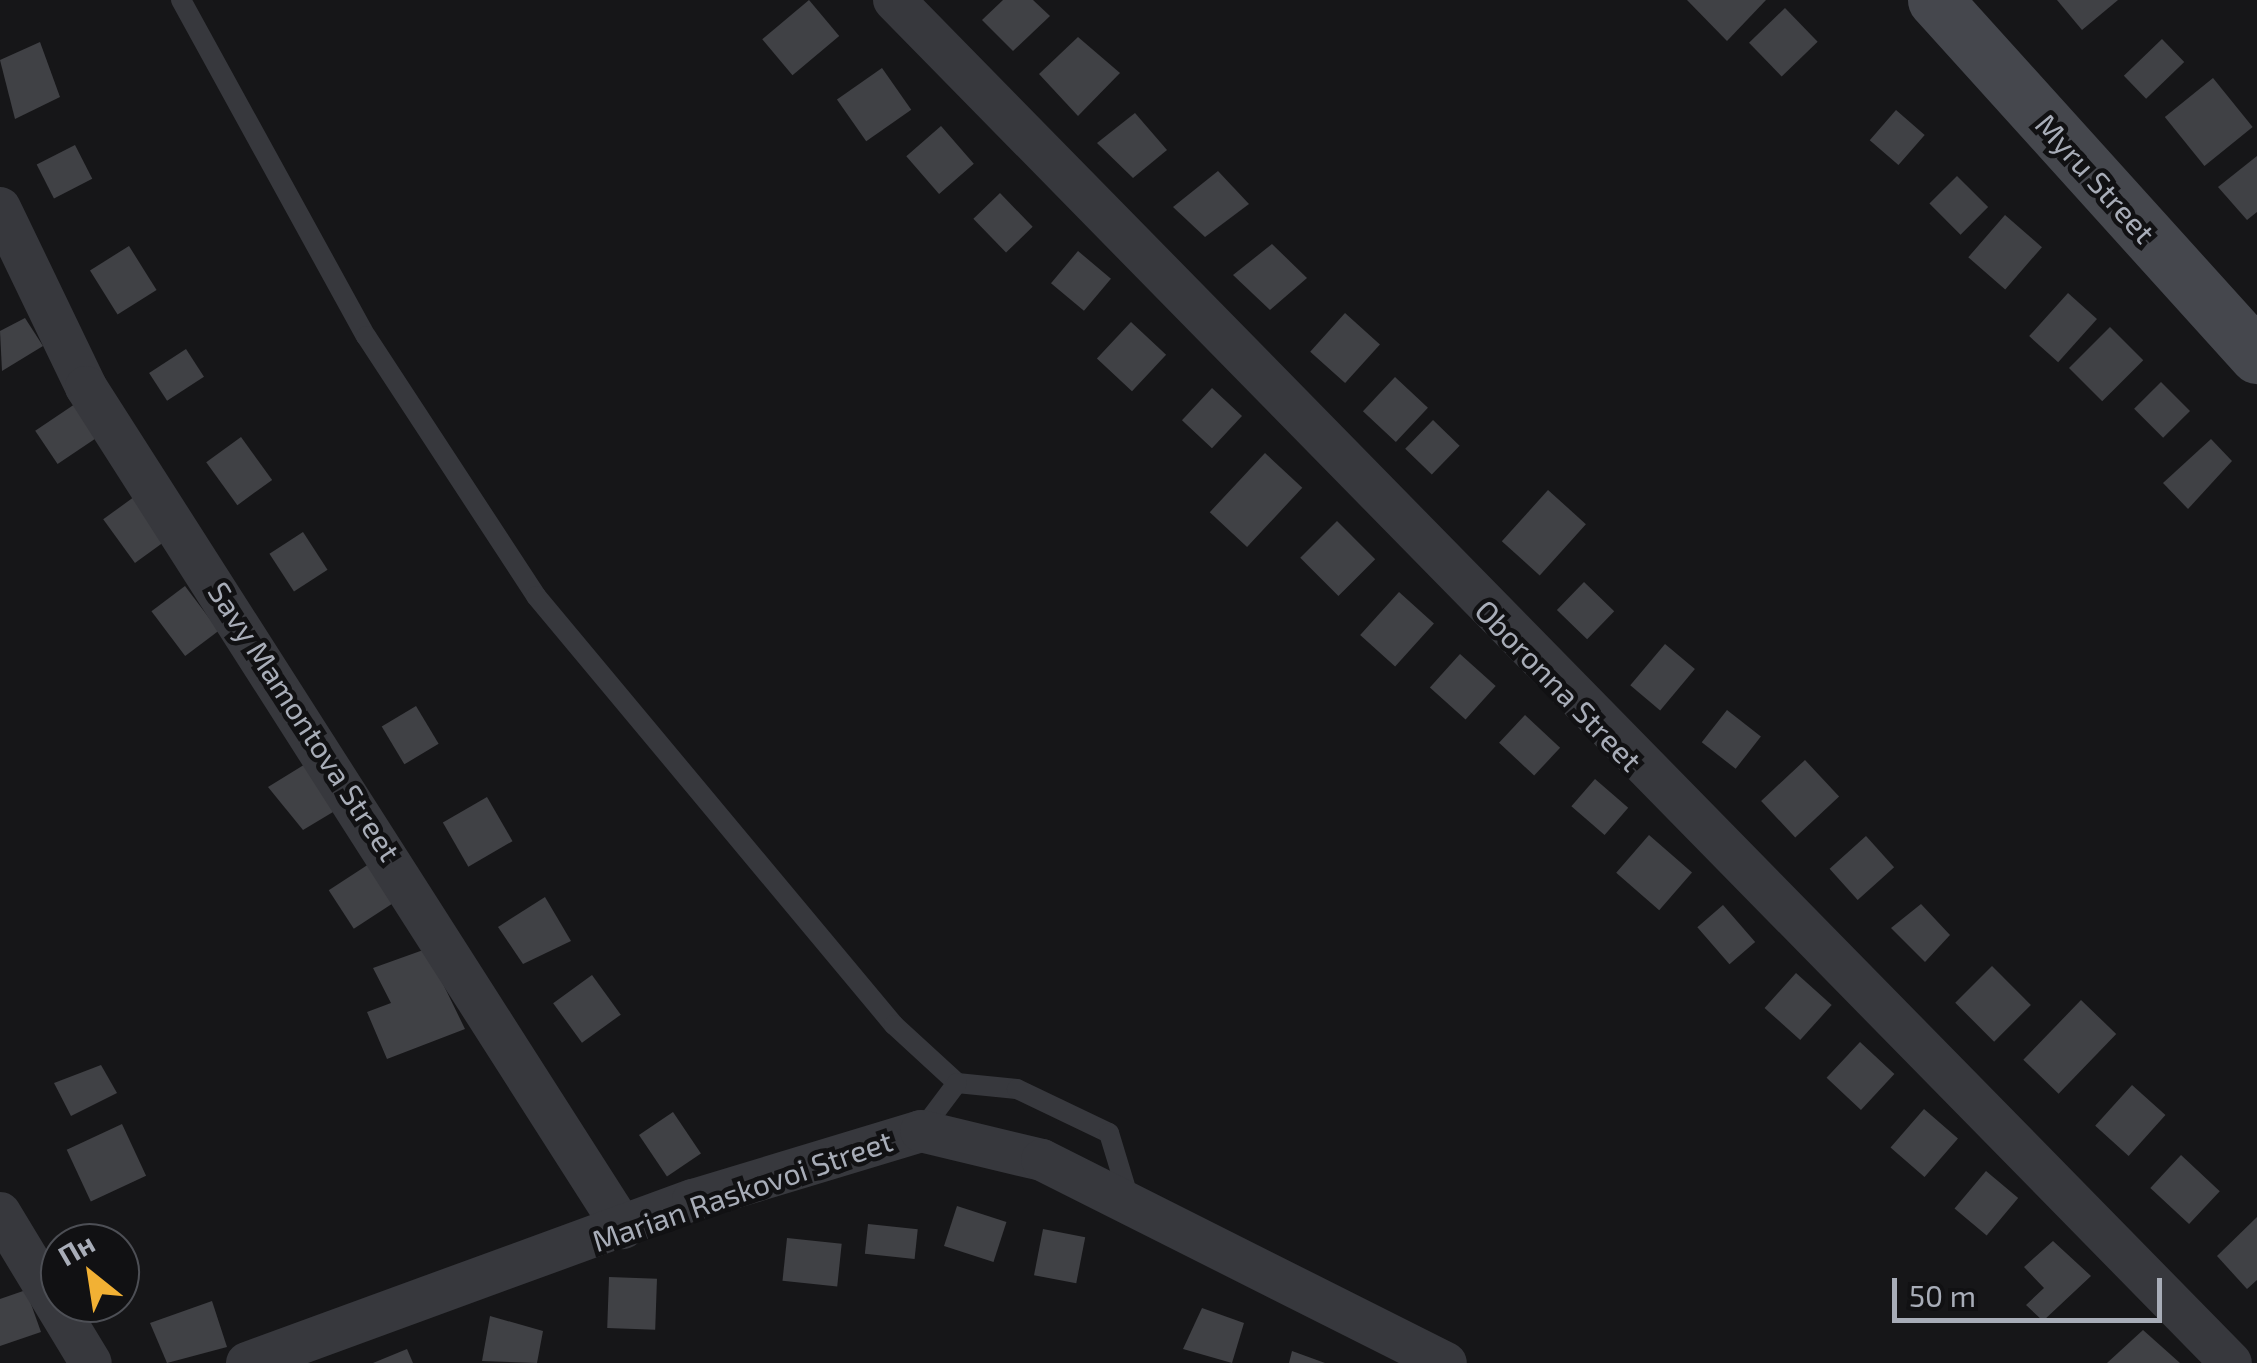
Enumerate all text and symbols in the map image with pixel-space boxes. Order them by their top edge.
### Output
street label: Myru Street [2029,106,2163,250]
street label: Savy Mamontova Street [201,575,409,867]
street label: Oboronna Street [1468,592,1650,778]
street label: Marian Raskovoi Street [587,1122,897,1258]
north arrow [40,1223,140,1323]
text: Пн [52,1225,100,1273]
scale bar [1897,1258,2167,1320]
text: 50 m [1909,1277,1976,1313]

